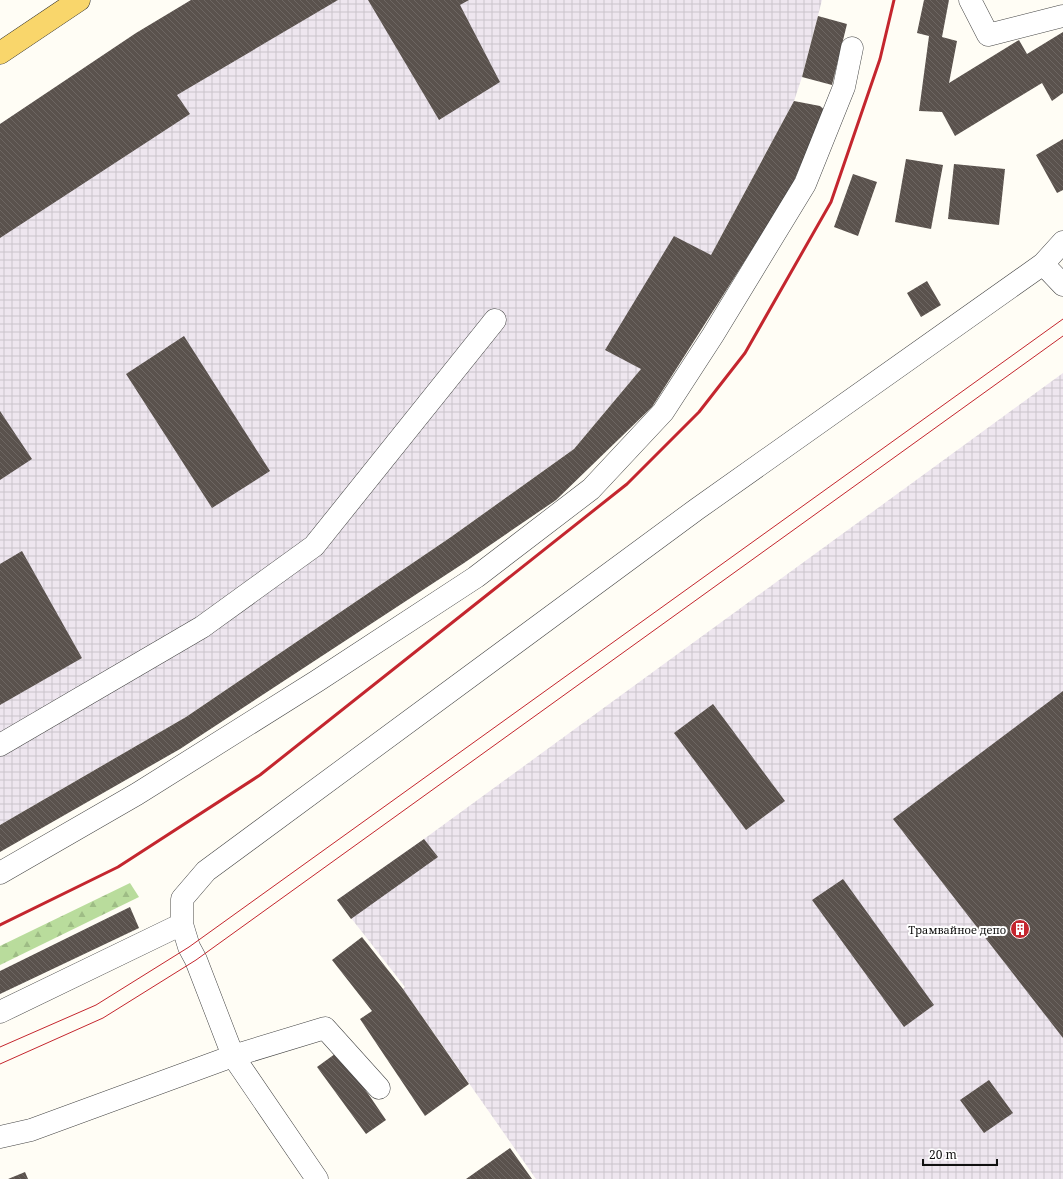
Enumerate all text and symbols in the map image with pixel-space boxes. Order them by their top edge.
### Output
building icon: Трамвайное депо [1009,918,1031,940]
place label: Трамвайное депо [908,922,1006,937]
scale bar [923,1141,997,1167]
text: 20 m [929,1146,957,1163]

